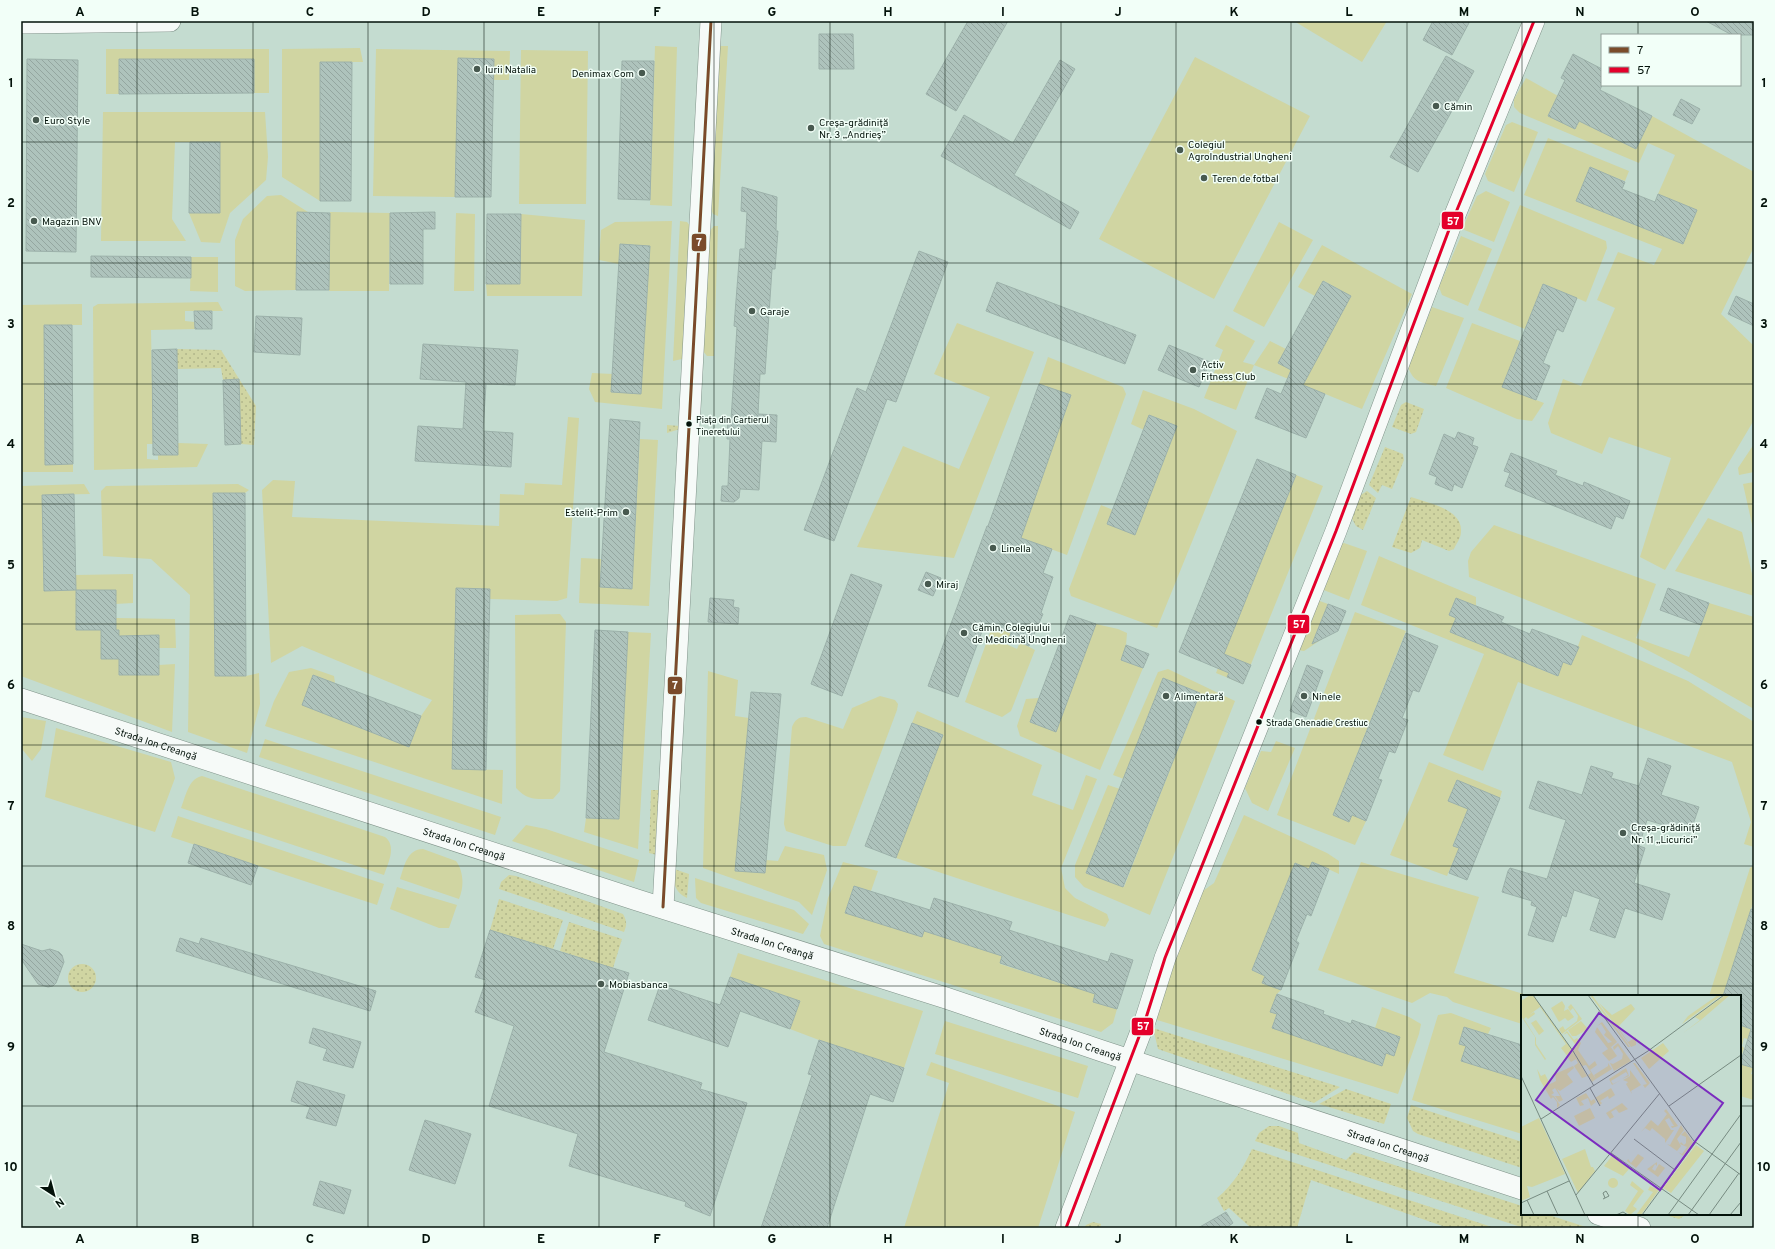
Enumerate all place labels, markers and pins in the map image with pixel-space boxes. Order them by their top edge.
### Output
marker: Iurii Natalia [472,64,482,74]
place label: Iurii Natalia [485,64,536,77]
place label: Denimax Com [572,68,634,81]
marker: Denimax Com [637,68,647,78]
marker: Cămin [1431,101,1441,111]
place label: Cămin [1444,101,1472,114]
marker: Euro Style [31,115,41,125]
place label: Euro Style [44,115,90,128]
place label: Creșa-grădiniță Nr. 3 „Andrieș” [819,117,888,142]
marker: Creșa-grădiniță Nr. 3 „Andrieș” [806,123,816,133]
place label: Colegiul AgroIndustrial Ungheni [1188,139,1292,164]
marker: Colegiul AgroIndustrial Ungheni [1175,145,1185,155]
marker: Teren de fotbal [1199,173,1209,183]
place label: Teren de fotbal [1212,173,1279,186]
marker: Magazin BNV [29,216,39,226]
place label: Magazin BNV [42,216,102,229]
marker: Garaje [747,306,757,316]
place label: Garaje [760,306,789,319]
place label: Activ Fitness Club [1201,359,1256,384]
marker: Activ Fitness Club [1188,365,1198,375]
place label: Piața din Cartierul Tineretului [696,415,769,438]
marker: Piața din Cartierul Tineretului [684,419,694,429]
place label: Estelit-Prim [565,507,618,520]
marker: Estelit-Prim [621,507,631,517]
marker: Linella [988,543,998,553]
place label: Linella [1001,543,1031,556]
marker: Miraj [923,579,933,589]
place label: Miraj [936,579,958,592]
place label: Cămin, Colegiului de Medicină Ungheni [972,622,1066,647]
marker: Cămin, Colegiului de Medicină Ungheni [959,628,969,638]
marker: Alimentară [1161,691,1171,701]
place label: Alimentară [1174,691,1224,704]
marker: Ninele [1299,691,1309,701]
place label: Ninele [1312,691,1341,704]
marker: Strada Ghenadie Crestiuc [1254,717,1264,727]
place label: Strada Ghenadie Crestiuc [1266,718,1369,729]
place label: Creșa-grădiniță Nr. 11 „Licurici” [1631,822,1700,847]
marker: Creșa-grădiniță Nr. 11 „Licurici” [1618,828,1628,838]
marker: Mobiasbanca [596,979,606,989]
place label: Mobiasbanca [609,979,668,992]

